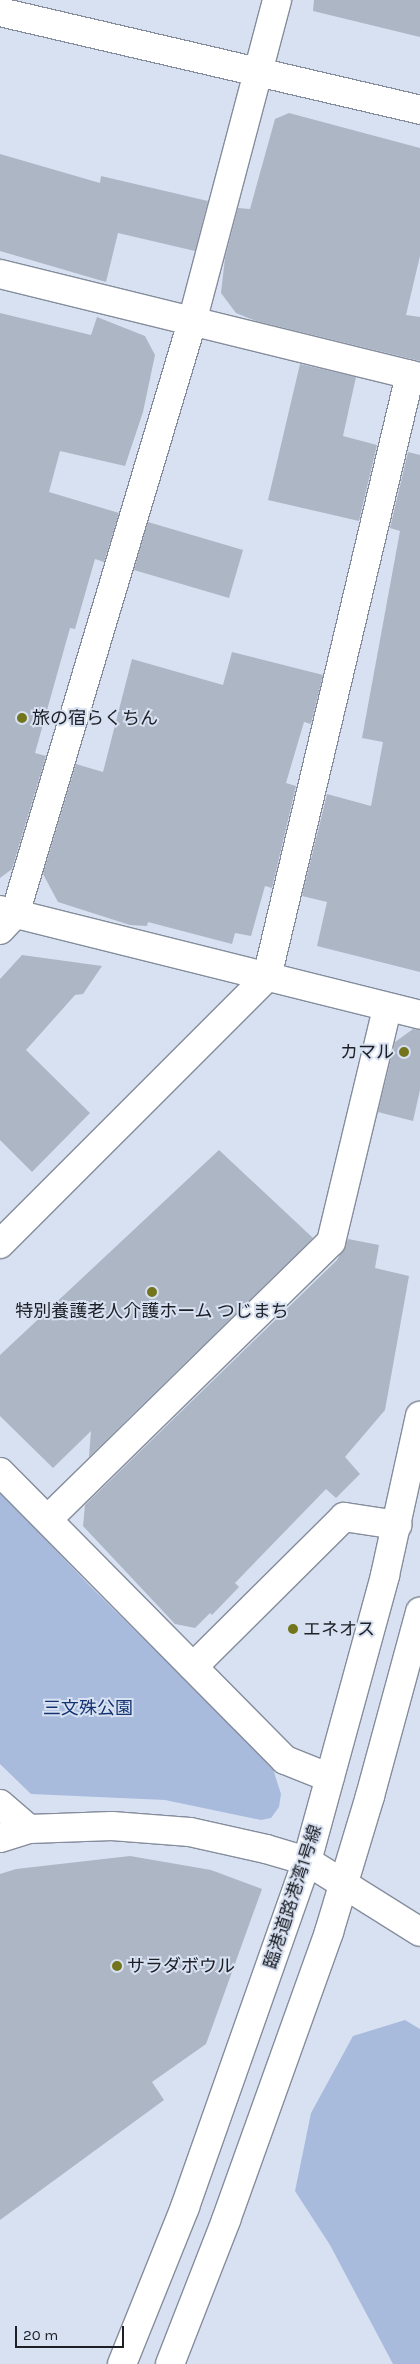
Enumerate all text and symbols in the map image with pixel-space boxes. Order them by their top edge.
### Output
place label: 旅の宿らくちん [32,707,158,729]
marker: 旅の宿らくちん [16,712,28,724]
place label: カマル [340,1041,394,1063]
marker: カマル [398,1046,410,1058]
marker: 特別養護老人介護ホーム つじまち [146,1286,158,1298]
place label: 特別養護老人介護ホーム つじまち [15,1300,289,1322]
place label: エネオス [303,1618,375,1640]
marker: エネオス [287,1623,299,1635]
park label: 三文殊公園 [43,1697,133,1719]
street label: 臨港道路港湾1号線 [260,1822,326,1972]
place label: サラダボウル [127,1955,235,1977]
marker: サラダボウル [111,1960,123,1972]
scale bar [18,2316,126,2348]
text: 20 m [23,2326,58,2344]

